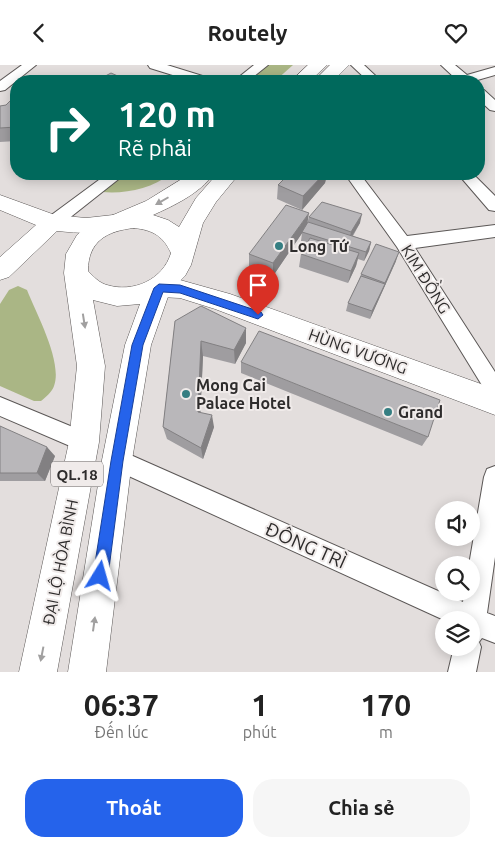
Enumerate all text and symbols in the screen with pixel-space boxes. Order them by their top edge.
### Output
icon: back [25,19,53,47]
icon: heart [442,19,470,47]
text: Routely [207,20,288,45]
text: 120 m [118,94,216,134]
icon: right [35,95,100,160]
text: Rẽ phải [118,135,192,160]
one-way arrow [156,197,169,206]
place label: Long Tứ [289,237,350,255]
street label: KIM ĐỒNG [398,239,459,317]
marker: Long Tứ [273,240,285,252]
pin [237,264,279,315]
icon: arrive [244,271,272,299]
one-way arrow [81,314,89,330]
street label: HÙNG VƯƠNG [306,323,410,377]
place label: Mong Cai Palace Hotel [196,376,291,412]
marker: Mong Cai Palace Hotel [180,388,192,400]
place label: Grand [398,403,443,421]
marker: Grand [382,406,394,418]
road number: QL.18 [51,461,103,487]
street label: ĐẠI LỘ HÒA BÌNH [37,497,81,626]
map controls [435,501,480,656]
button: sound [435,501,480,546]
street label: ĐÔNG TRÌ [262,517,350,573]
position arrow [73,549,125,601]
button: search [435,556,480,601]
button: layers [435,611,480,656]
one-way arrow [90,615,98,631]
one-way arrow [37,646,45,662]
text: 06:37 [84,688,159,722]
text: 1 [251,688,268,722]
text: 170 [360,688,411,722]
text: Đến lúc [94,723,148,741]
text: phút [243,723,277,741]
text: m [379,723,393,741]
button: Thoát [25,779,243,837]
button: Chia sẻ [253,779,470,837]

